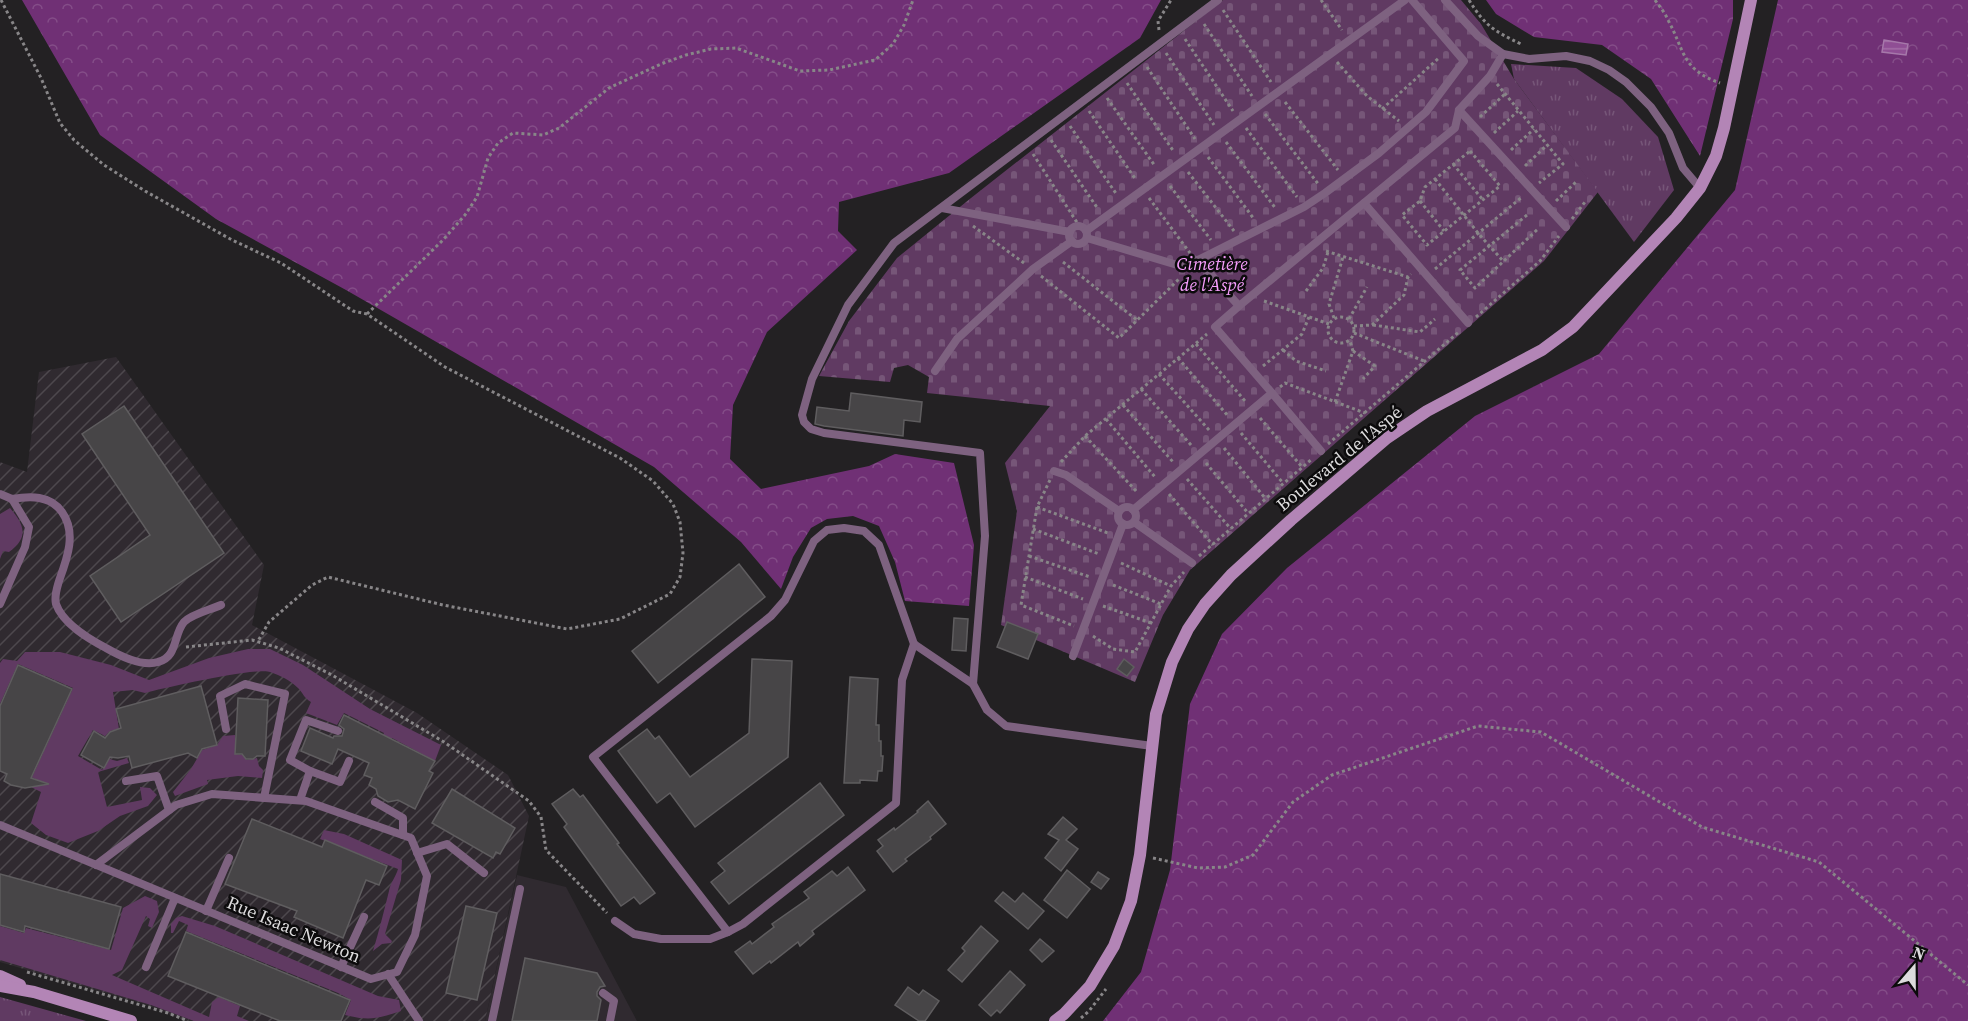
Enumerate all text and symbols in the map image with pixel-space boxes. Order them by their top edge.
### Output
park label: Cimetière de l'Aspé [1176,251,1248,297]
street label: Boulevard de l'Aspé [1271,399,1407,517]
street label: Rue Isaac Newton [223,890,365,969]
north arrow [1884,937,1944,997]
text: N [1910,941,1929,965]

